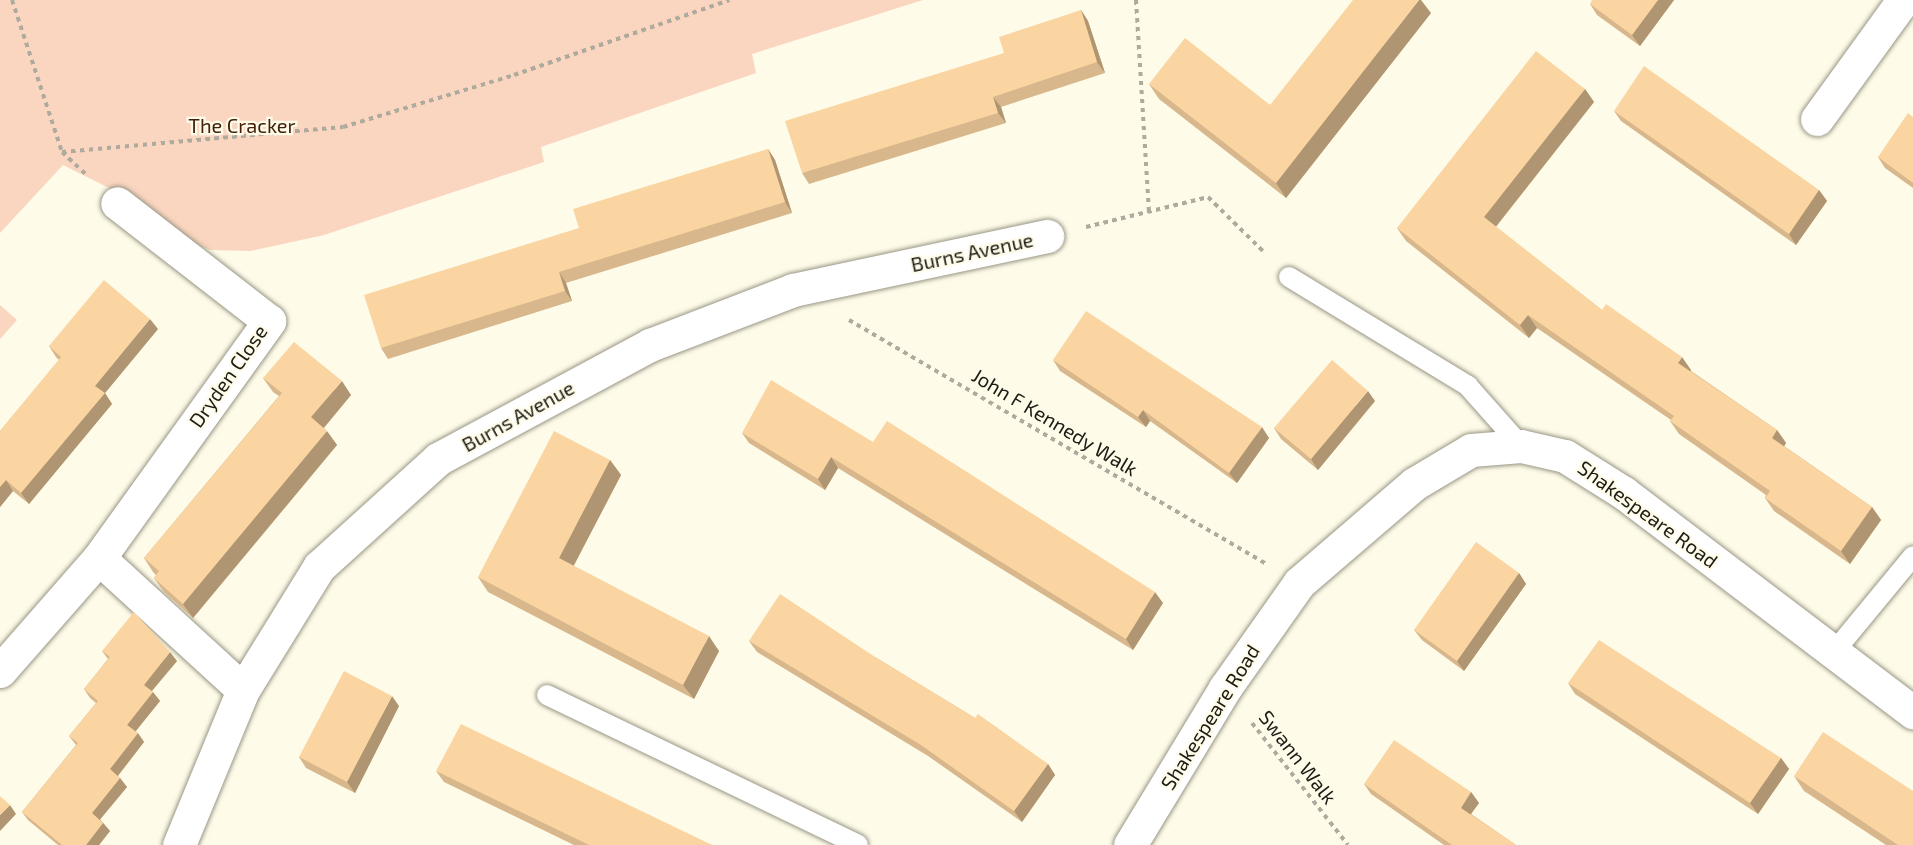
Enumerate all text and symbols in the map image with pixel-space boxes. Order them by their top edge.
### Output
park label: The Cracker [188,113,296,137]
street label: Burns Avenue [908,227,1036,277]
street label: Dryden Close [184,320,272,432]
street label: John F Kennedy Walk [968,363,1142,481]
street label: Burns Avenue [457,375,579,457]
street label: Shakespeare Road [1573,455,1723,573]
street label: Shakespeare Road [1156,640,1264,794]
street label: Swann Walk [1254,705,1342,809]

